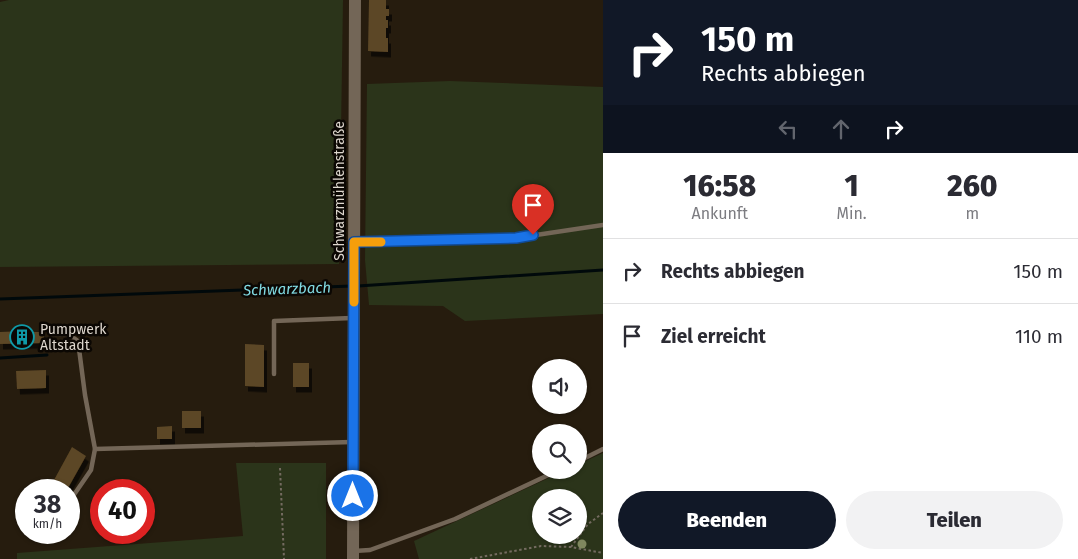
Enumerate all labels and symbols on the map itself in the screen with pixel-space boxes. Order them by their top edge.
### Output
street label: Schwarzmühlenstraße [331,121,348,261]
pin [512,184,554,235]
water label: Schwarzbach [242,278,331,300]
place label: Pumpwerk Altstadt [40,321,107,354]
building icon: Pumpwerk Altstadt [9,324,35,350]
position arrow [326,469,378,521]
speed limit sign: 40 [90,479,155,544]

